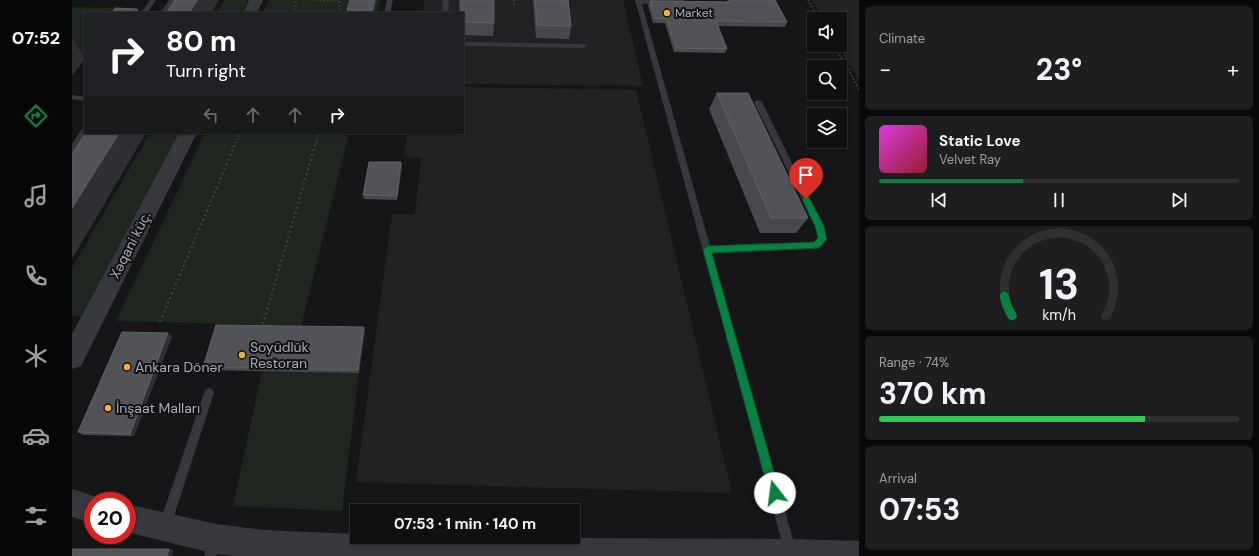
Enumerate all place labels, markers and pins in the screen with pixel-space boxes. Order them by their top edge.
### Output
place label: Market [675,5,713,21]
marker: Market [662,8,672,18]
pin [789,158,823,199]
place label: Soyüdlük Restoran [250,338,309,372]
marker: Soyüdlük Restoran [237,350,247,360]
place label: Ankara Dönər [135,358,223,376]
marker: Ankara Dönər [122,362,132,372]
place label: İnşaat Malları [116,399,200,417]
marker: İnşaat Malları [103,403,113,413]

